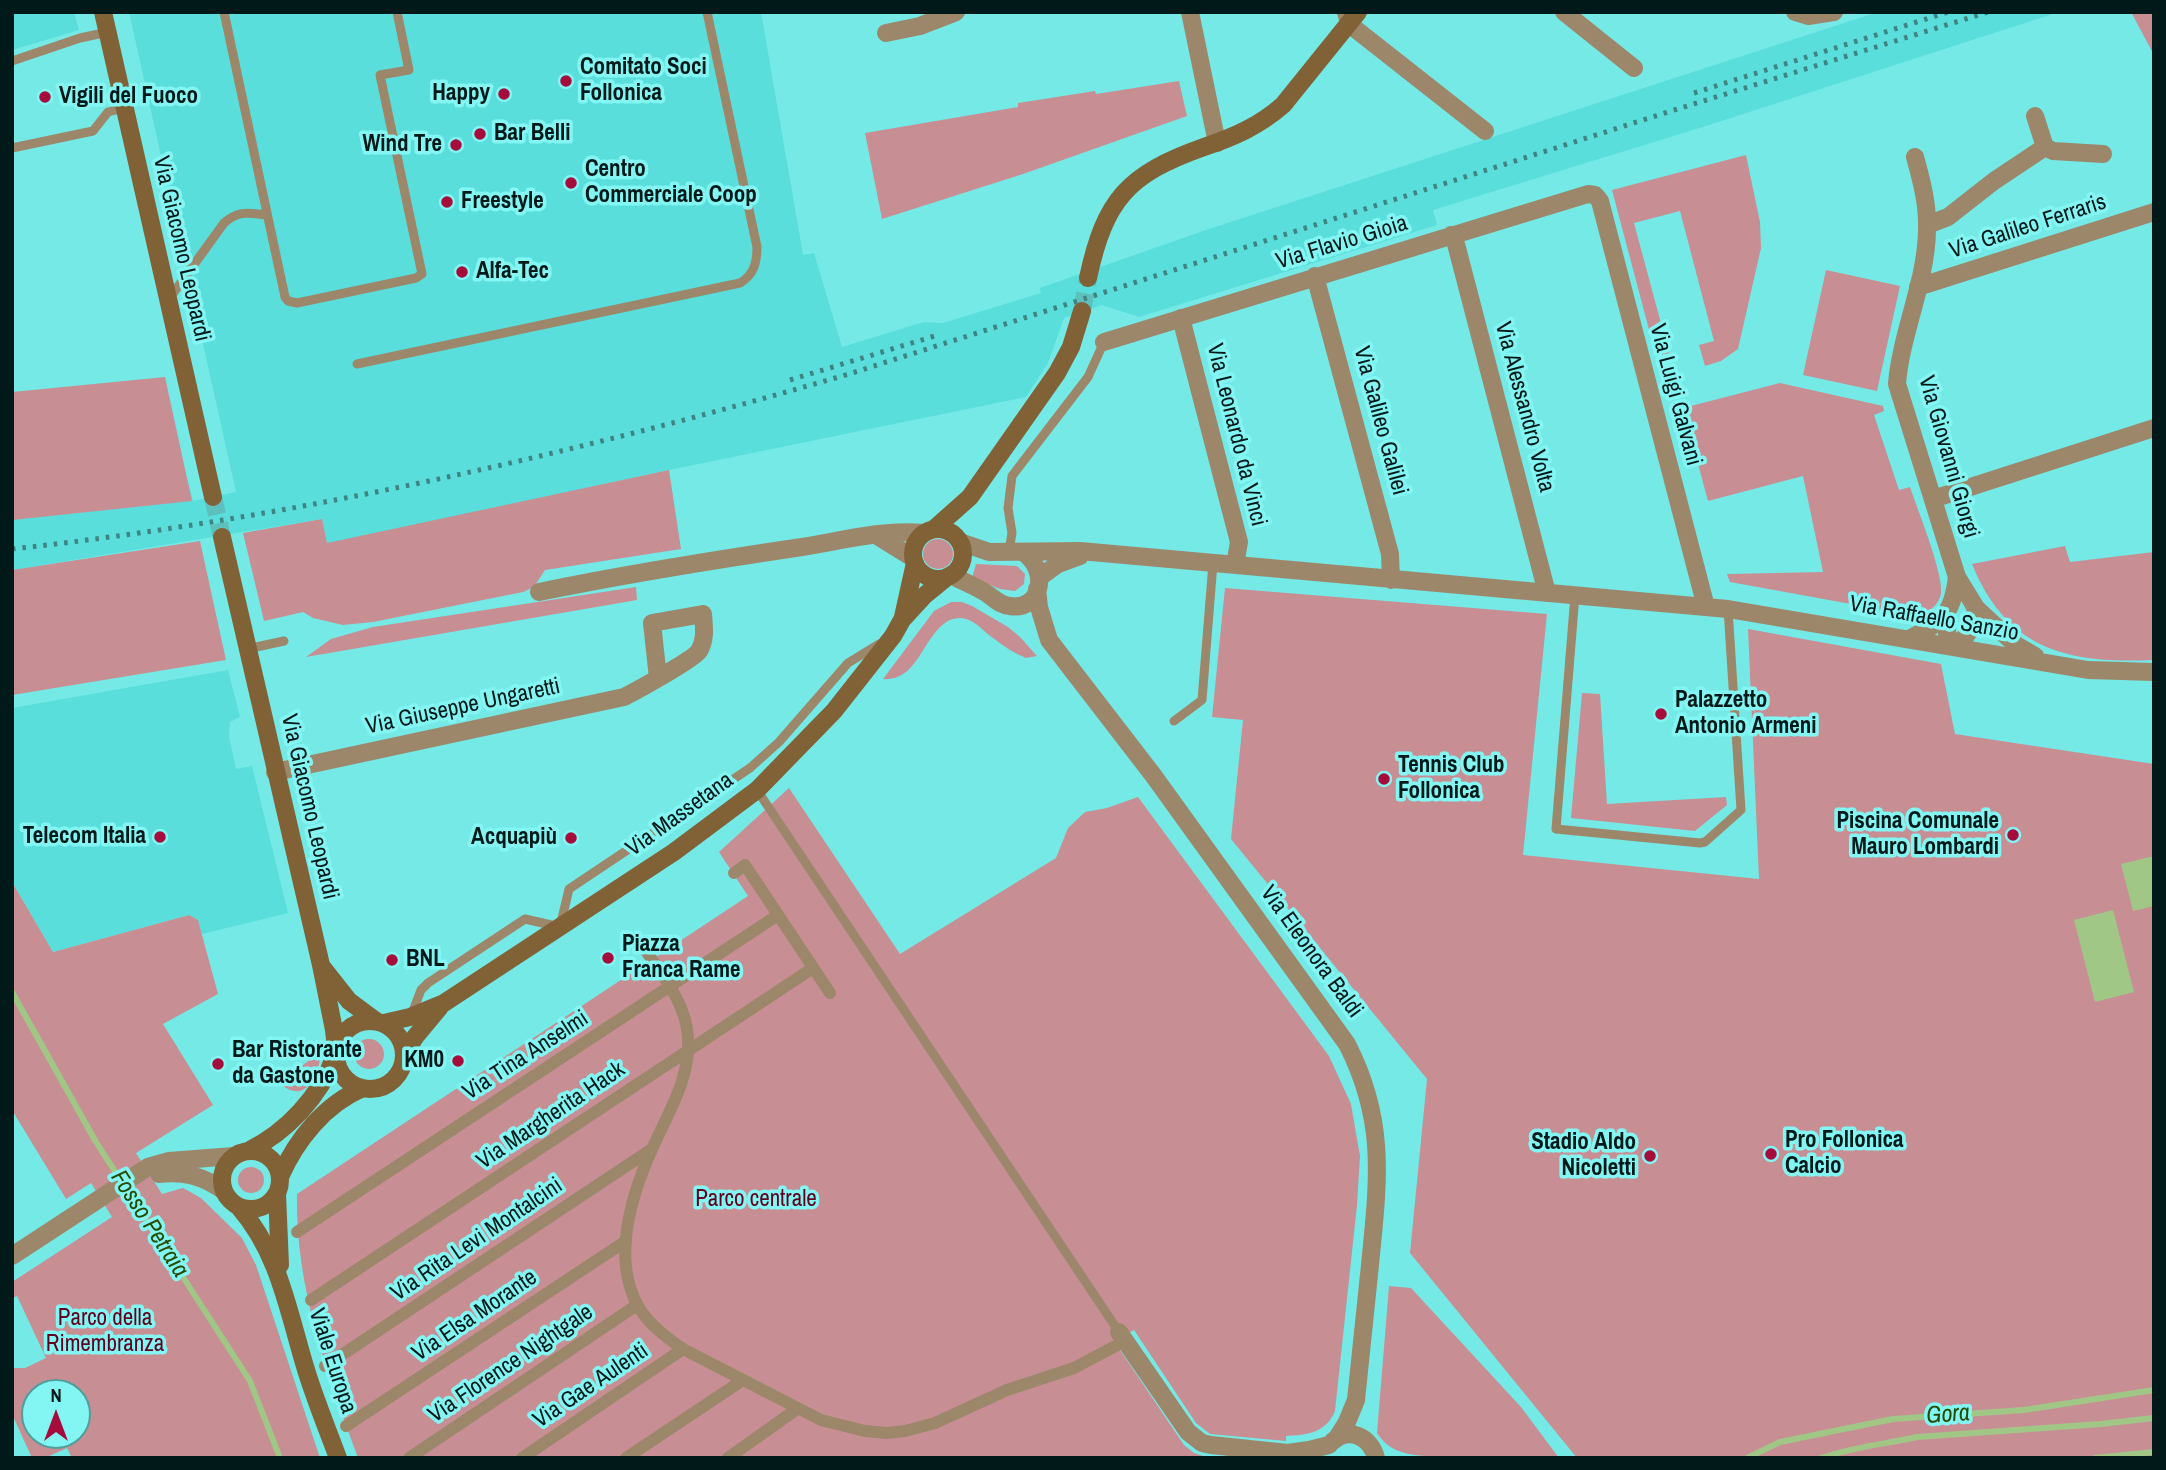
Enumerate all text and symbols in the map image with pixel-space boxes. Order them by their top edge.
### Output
place label: Comitato Soci Follonica [580,54,707,108]
marker: Comitato Soci Follonica [558,73,574,89]
place label: Happy [432,80,490,108]
place label: Vigili del Fuoco [59,83,198,111]
marker: Happy [496,86,512,102]
marker: Vigili del Fuoco [37,89,53,105]
place label: Bar Belli [494,120,571,148]
marker: Bar Belli [472,126,488,142]
place label: Wind Tre [363,131,442,159]
marker: Wind Tre [448,137,464,153]
street label: Via Giacomo Leopardi [146,154,216,344]
place label: Centro Commerciale Coop [585,156,757,210]
marker: Centro Commerciale Coop [563,175,579,191]
place label: Freestyle [461,188,544,216]
street label: Via Galileo Ferraris [1946,189,2110,265]
marker: Freestyle [439,194,455,210]
street label: Via Flavio Gioia [1273,210,1411,276]
place label: Alfa-Tec [476,258,549,286]
marker: Alfa-Tec [454,264,470,280]
street label: Via Alessandro Volta [1488,319,1560,495]
street label: Via Luigi Galvani [1643,321,1707,469]
street label: Via Leonardo da Vinci [1200,341,1272,529]
street label: Via Galileo Galilei [1347,344,1413,498]
street label: Via Giovanni Giorgi [1912,373,1984,541]
street label: Via Raffaello Sanzio [1847,591,2021,647]
street label: Via Giuseppe Ungaretti [363,673,563,741]
place label: Palazzetto Antonio Armeni [1675,687,1816,741]
marker: Palazzetto Antonio Armeni [1653,706,1669,722]
street label: Via Giacomo Leopardi [274,712,344,902]
place label: Tennis Club Follonica [1398,752,1505,806]
street label: Via Massetana [621,767,739,863]
marker: Tennis Club Follonica [1376,771,1392,787]
place label: Piscina Comunale Mauro Lombardi [1837,808,1999,862]
place label: Telecom Italia [23,823,146,851]
place label: Acquapiù [471,824,557,852]
marker: Piscina Comunale Mauro Lombardi [2005,827,2021,843]
marker: Telecom Italia [152,829,168,845]
marker: Acquapiù [563,830,579,846]
street label: Via Eleonora Baldi [1254,880,1368,1024]
place label: Piazza Franca Rame [622,931,740,985]
place label: BNL [406,946,445,974]
marker: Piazza Franca Rame [600,950,616,966]
marker: BNL [384,952,400,968]
street label: Via Tina Anselmi [458,1005,594,1107]
place label: Bar Ristorante da Gastone [232,1037,362,1091]
place label: KM0 [404,1047,444,1075]
marker: KM0 [450,1053,466,1069]
marker: Bar Ristorante da Gastone [210,1056,226,1072]
street label: Via Margherita Hack [472,1056,630,1176]
place label: Pro Follonica Calcio [1785,1127,1904,1181]
place label: Stadio Aldo Nicoletti [1531,1129,1636,1183]
marker: Pro Follonica Calcio [1763,1146,1779,1162]
marker: Stadio Aldo Nicoletti [1642,1148,1658,1164]
water label: Fosso Petraia [104,1165,194,1283]
street label: Via Rita Levi Montalcini [386,1172,568,1308]
park label: Parco centrale [695,1186,817,1214]
street label: Via Elsa Morante [407,1264,543,1368]
street label: Via Florence Nightgale [423,1299,599,1429]
park label: Parco della Rimembranza [46,1305,164,1359]
street label: Viale Europa [302,1305,362,1417]
street label: Via Gae Aulenti [528,1337,654,1435]
north arrow [21,1379,91,1449]
text: N [50,1382,62,1408]
water label: Gora [1925,1399,1971,1431]

